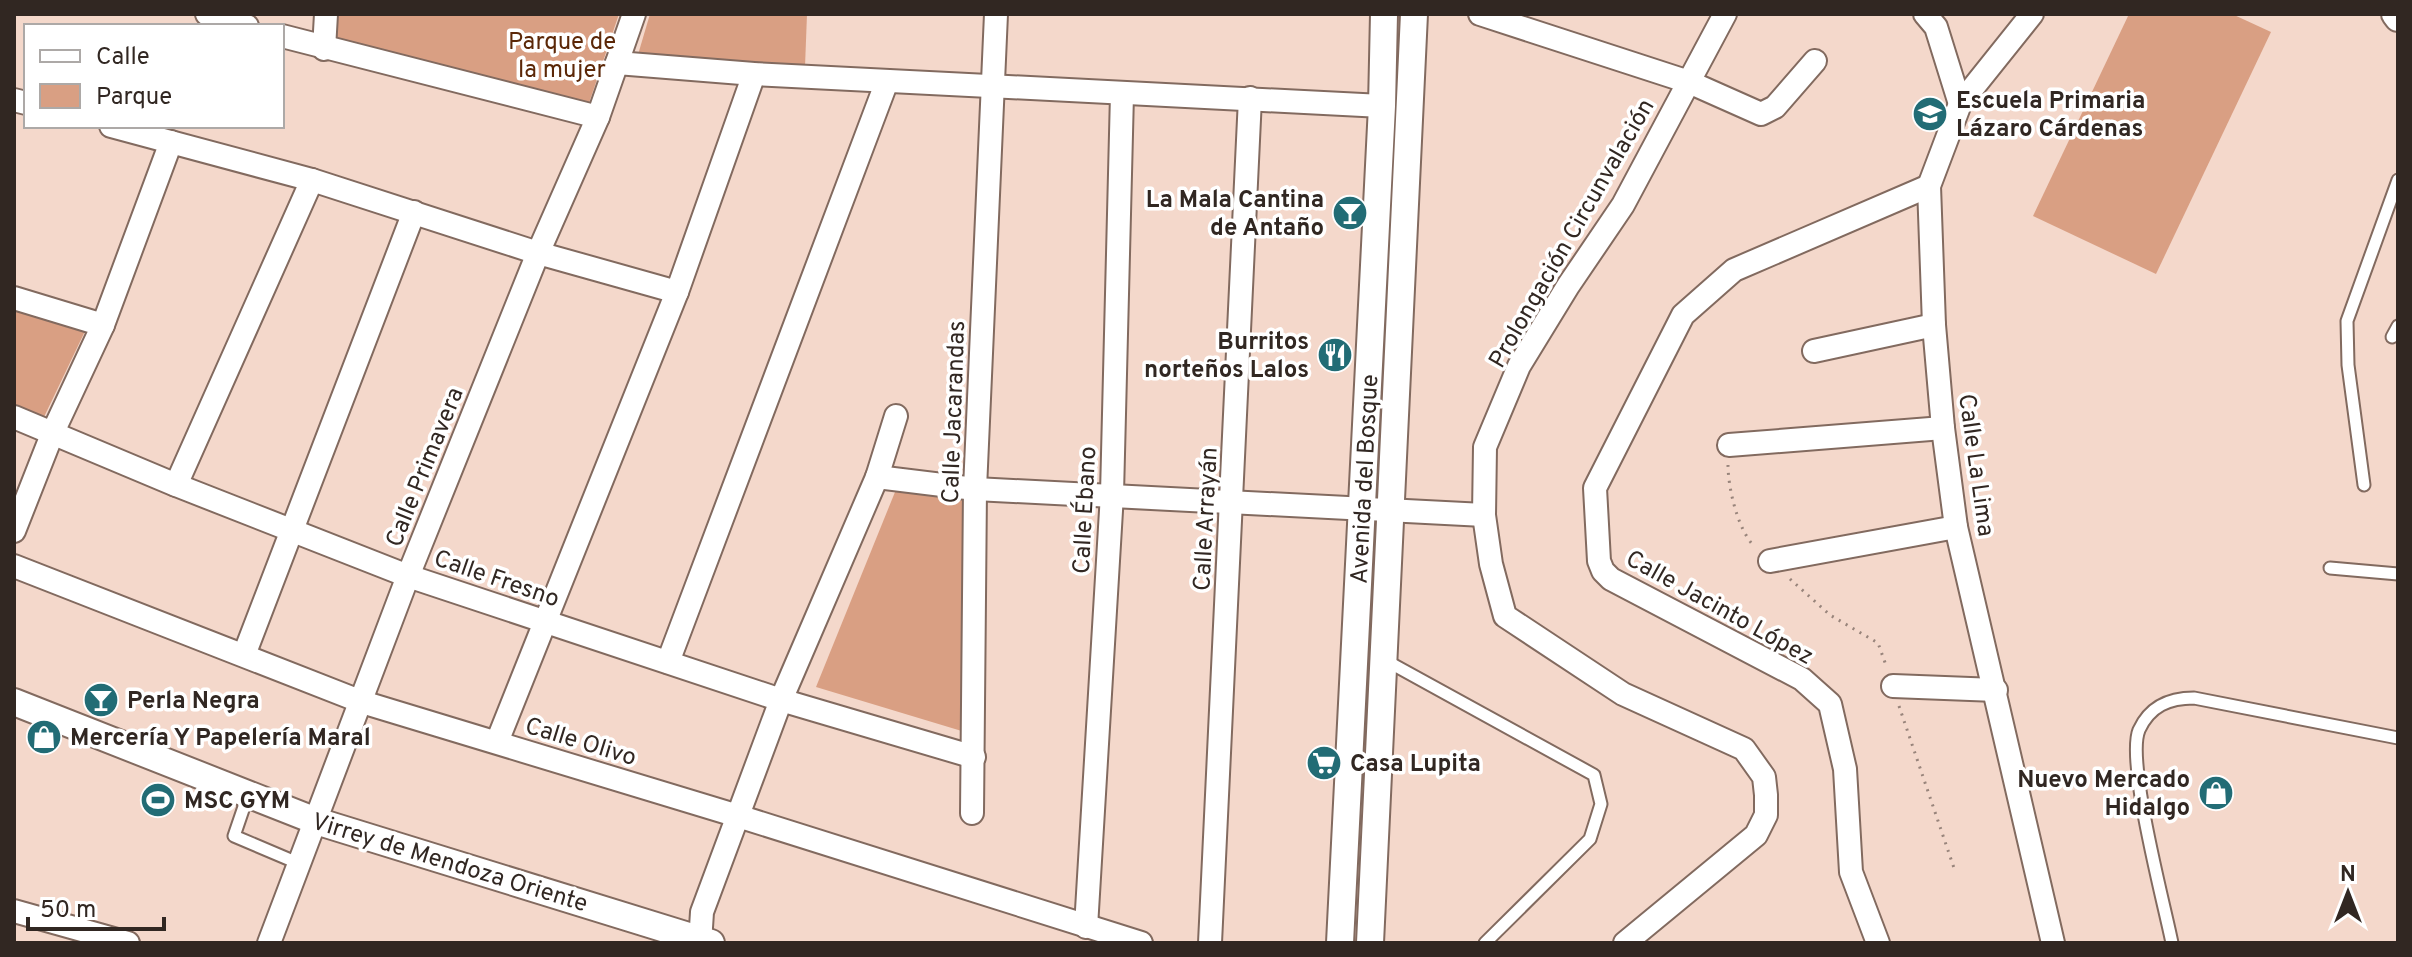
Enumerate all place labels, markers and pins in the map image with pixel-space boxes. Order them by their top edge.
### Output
place label: Escuela Primaria Lázaro Cárdenas [1956,87,2145,145]
school or university icon: Escuela Primaria Lázaro Cárdenas [1911,95,1949,133]
place label: La Mala Cantina de Antaño [1146,186,1324,244]
bar icon: La Mala Cantina de Antaño [1331,194,1369,232]
place label: Burritos norteños Lalos [1144,328,1309,386]
restaurant icon: Burritos norteños Lalos [1316,336,1354,374]
bar icon: Perla Negra [82,681,120,719]
place label: Perla Negra [127,687,260,717]
shop icon: Mercería Y Papelería Maral [25,718,63,756]
place label: Mercería Y Papelería Maral [70,724,371,754]
supermarket icon: Casa Lupita [1305,744,1343,782]
place label: Casa Lupita [1350,750,1481,780]
place label: Nuevo Mercado Hidalgo [2017,766,2190,824]
shop icon: Nuevo Mercado Hidalgo [2197,774,2235,812]
sports icon: MSC GYM [139,781,177,819]
place label: MSC GYM [184,787,290,817]

